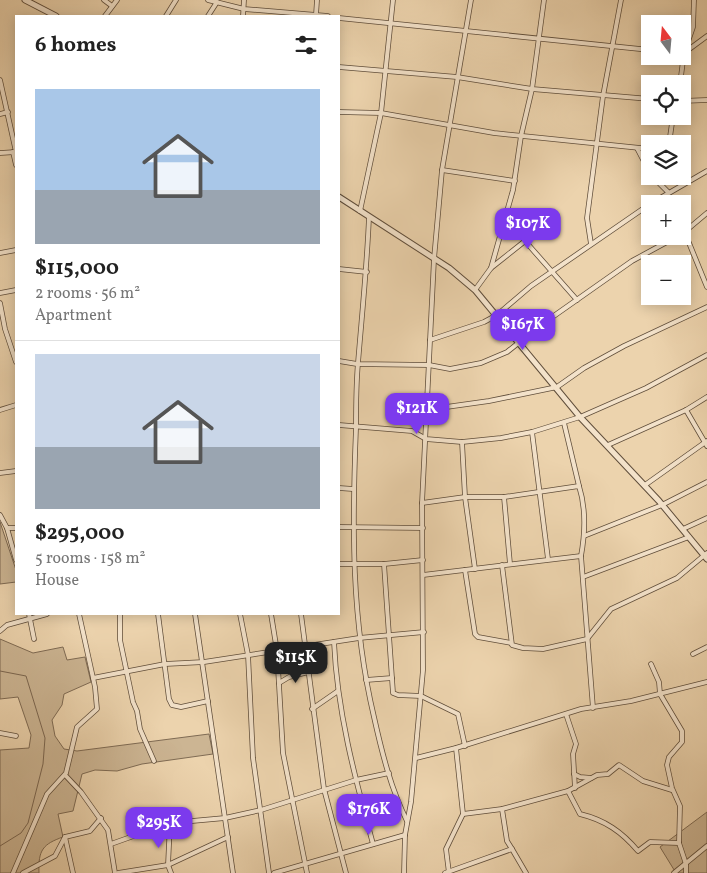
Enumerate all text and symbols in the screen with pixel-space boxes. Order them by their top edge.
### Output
north arrow [641,15,691,65]
map controls [641,15,691,305]
text: 6 homes [35,31,116,60]
icon: filters [292,31,320,59]
button: locate [641,75,691,125]
icon: home [133,121,223,211]
button: layers [641,135,691,185]
button: + [641,195,691,245]
pin: $107K [493,208,563,250]
text: $107K [506,213,550,235]
text: $115,000 [35,254,119,283]
button: − [641,255,691,305]
text: 2 rooms · 56 m² [35,283,140,305]
text: Apartment [35,305,112,327]
pin: $167K [488,308,558,351]
text: $167K [501,314,545,336]
icon: home [133,387,223,477]
pin: $121K [382,392,452,435]
text: $121K [396,398,438,420]
text: $295,000 [35,519,124,548]
text: 5 rooms · 158 m² [35,548,145,570]
text: House [35,570,79,592]
pin: $115K [261,642,331,684]
text: $115K [275,647,317,669]
pin: $176K [334,794,404,836]
text: $176K [347,799,391,821]
pin: $295K [124,806,194,849]
text: $295K [136,812,182,834]

